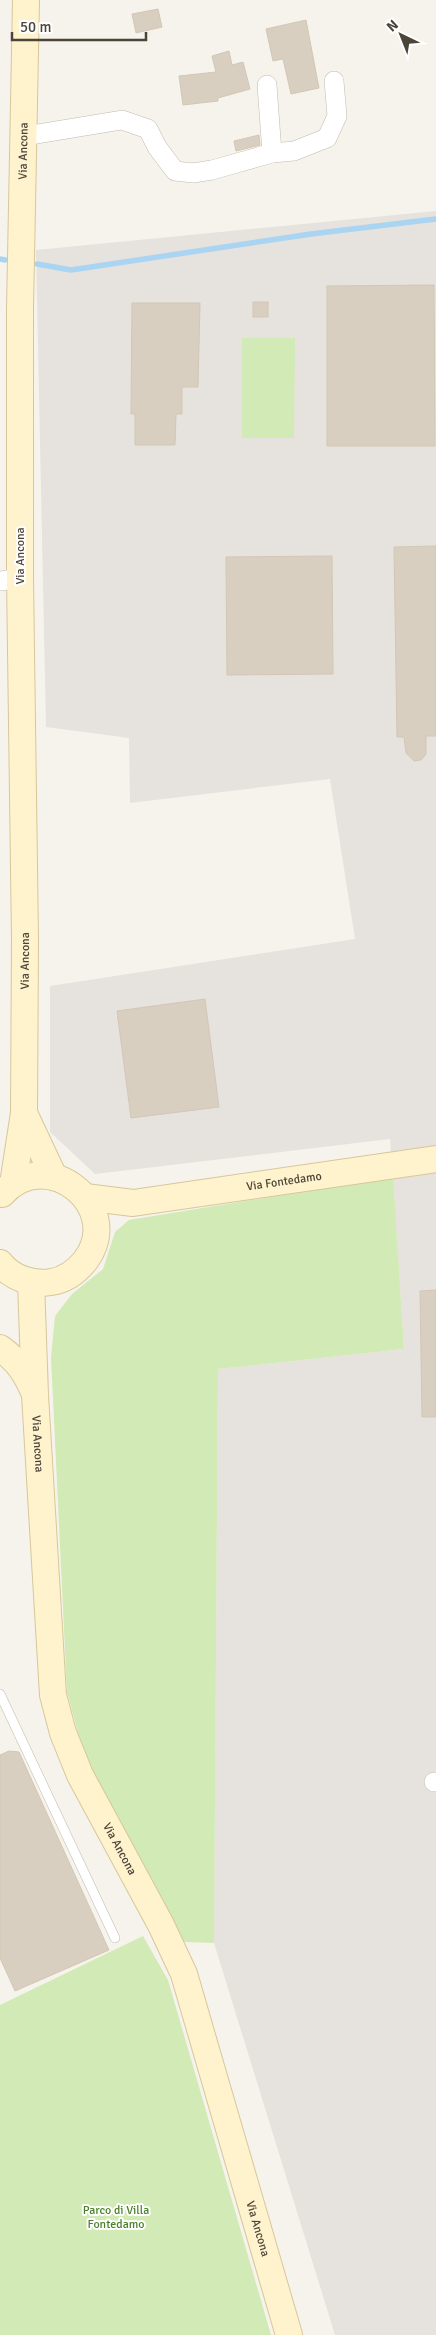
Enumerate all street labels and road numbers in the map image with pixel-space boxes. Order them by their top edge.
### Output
street label: Via Ancona [16,122,32,180]
street label: Via Ancona [13,527,28,585]
street label: Via Ancona [18,932,33,990]
street label: Via Fontedamo [245,1169,323,1194]
street label: Via Ancona [28,1415,47,1473]
street label: Via Ancona [99,1820,140,1878]
street label: Via Ancona [242,2199,273,2258]

